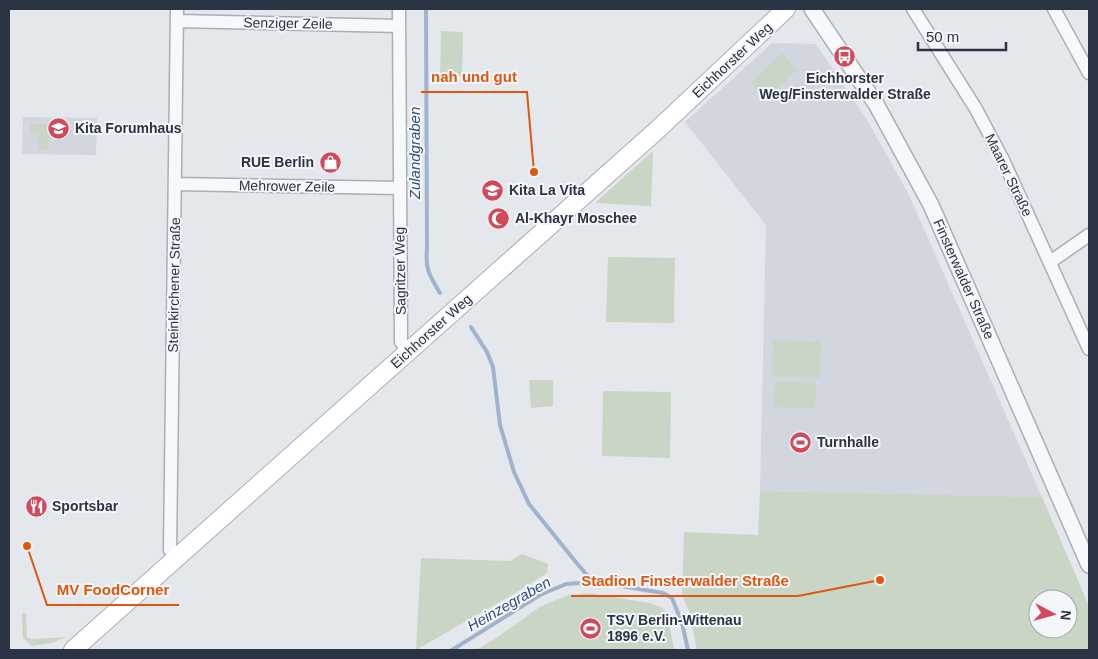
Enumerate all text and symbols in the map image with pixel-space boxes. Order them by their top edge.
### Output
street label: Senziger Zeile [243,14,333,32]
street label: Eichhorster Weg [689,19,775,101]
scale bar [918,20,1006,52]
text: 50 m [926,28,959,45]
bus stop icon: Eichhorster Weg/Finsterwalder Straße [833,44,857,68]
callout: nah und gut [421,62,527,92]
text: nah und gut [431,68,517,85]
place label: Eichhorster Weg/Finsterwalder Straße [759,70,931,102]
water label: Zulandgraben [406,107,423,200]
school or university icon: Kita Forumhaus [47,116,71,140]
place label: Kita Forumhaus [75,120,182,136]
street label: Maarer Straße [982,131,1036,219]
shop icon: RUE Berlin [318,150,342,174]
place label: RUE Berlin [241,154,314,170]
street label: Mehrower Zeile [239,177,336,195]
school or university icon: Kita La Vita [481,178,505,202]
place label: Kita La Vita [509,182,585,198]
mosque icon: Al-Khayr Moschee [487,206,511,230]
place label: Al-Khayr Moschee [515,210,637,226]
street label: Finsterwalder Straße [930,216,998,342]
street label: Steinkirchener Straße [165,217,183,353]
street label: Sagritzer Weg [391,227,409,315]
street label: Eichhorster Weg [387,291,475,371]
sports icon: Turnhalle [789,430,813,454]
place label: Turnhalle [817,434,879,450]
restaurant icon: Sportsbar [24,494,48,518]
place label: Sportsbar [52,498,119,514]
callout: Stadion Finsterwalder Straße [571,566,798,596]
text: Stadion Finsterwalder Straße [581,572,789,589]
water label: Heinzegraben [464,573,553,634]
callout: MV FoodCorner [47,575,179,605]
text: MV FoodCorner [57,581,169,598]
north arrow [1028,589,1078,639]
text: N [1057,609,1074,621]
place label: TSV Berlin-Wittenau 1896 e.V. [607,612,741,644]
sports icon: TSV Berlin-Wittenau 1896 e.V. [579,616,603,640]

